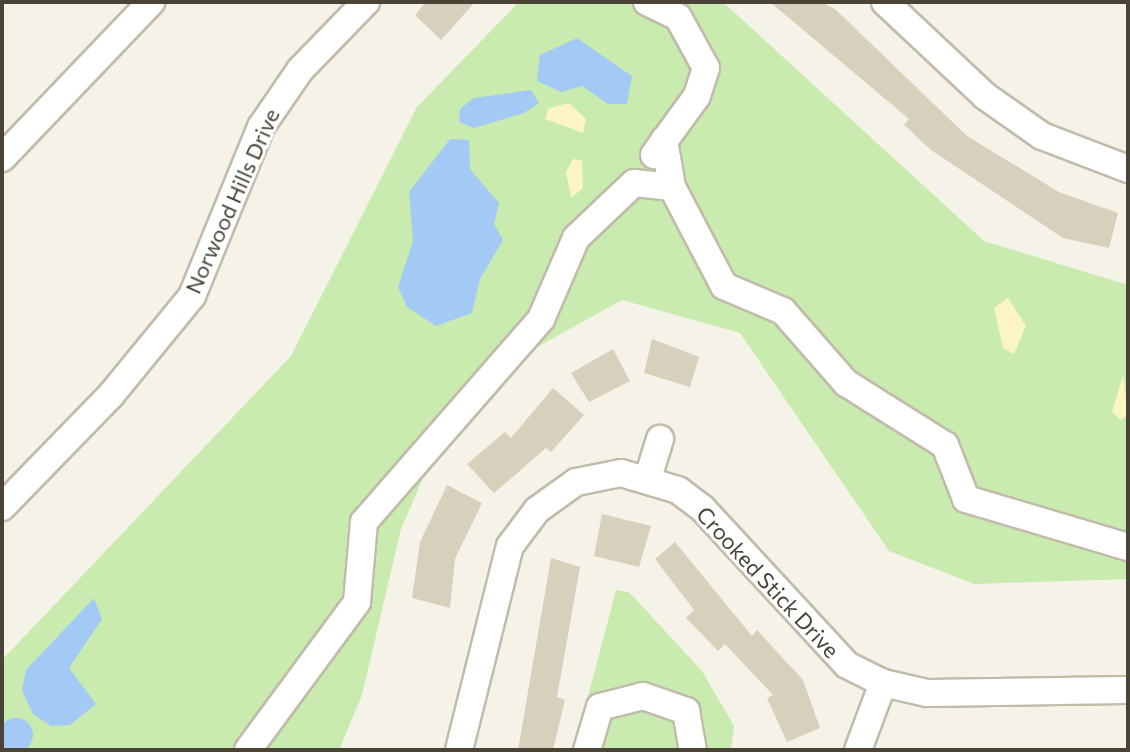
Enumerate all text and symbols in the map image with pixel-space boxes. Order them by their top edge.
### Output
street label: Norwood Hills Drive [179,104,285,298]
street label: Crooked Stick Drive [691,501,845,663]

